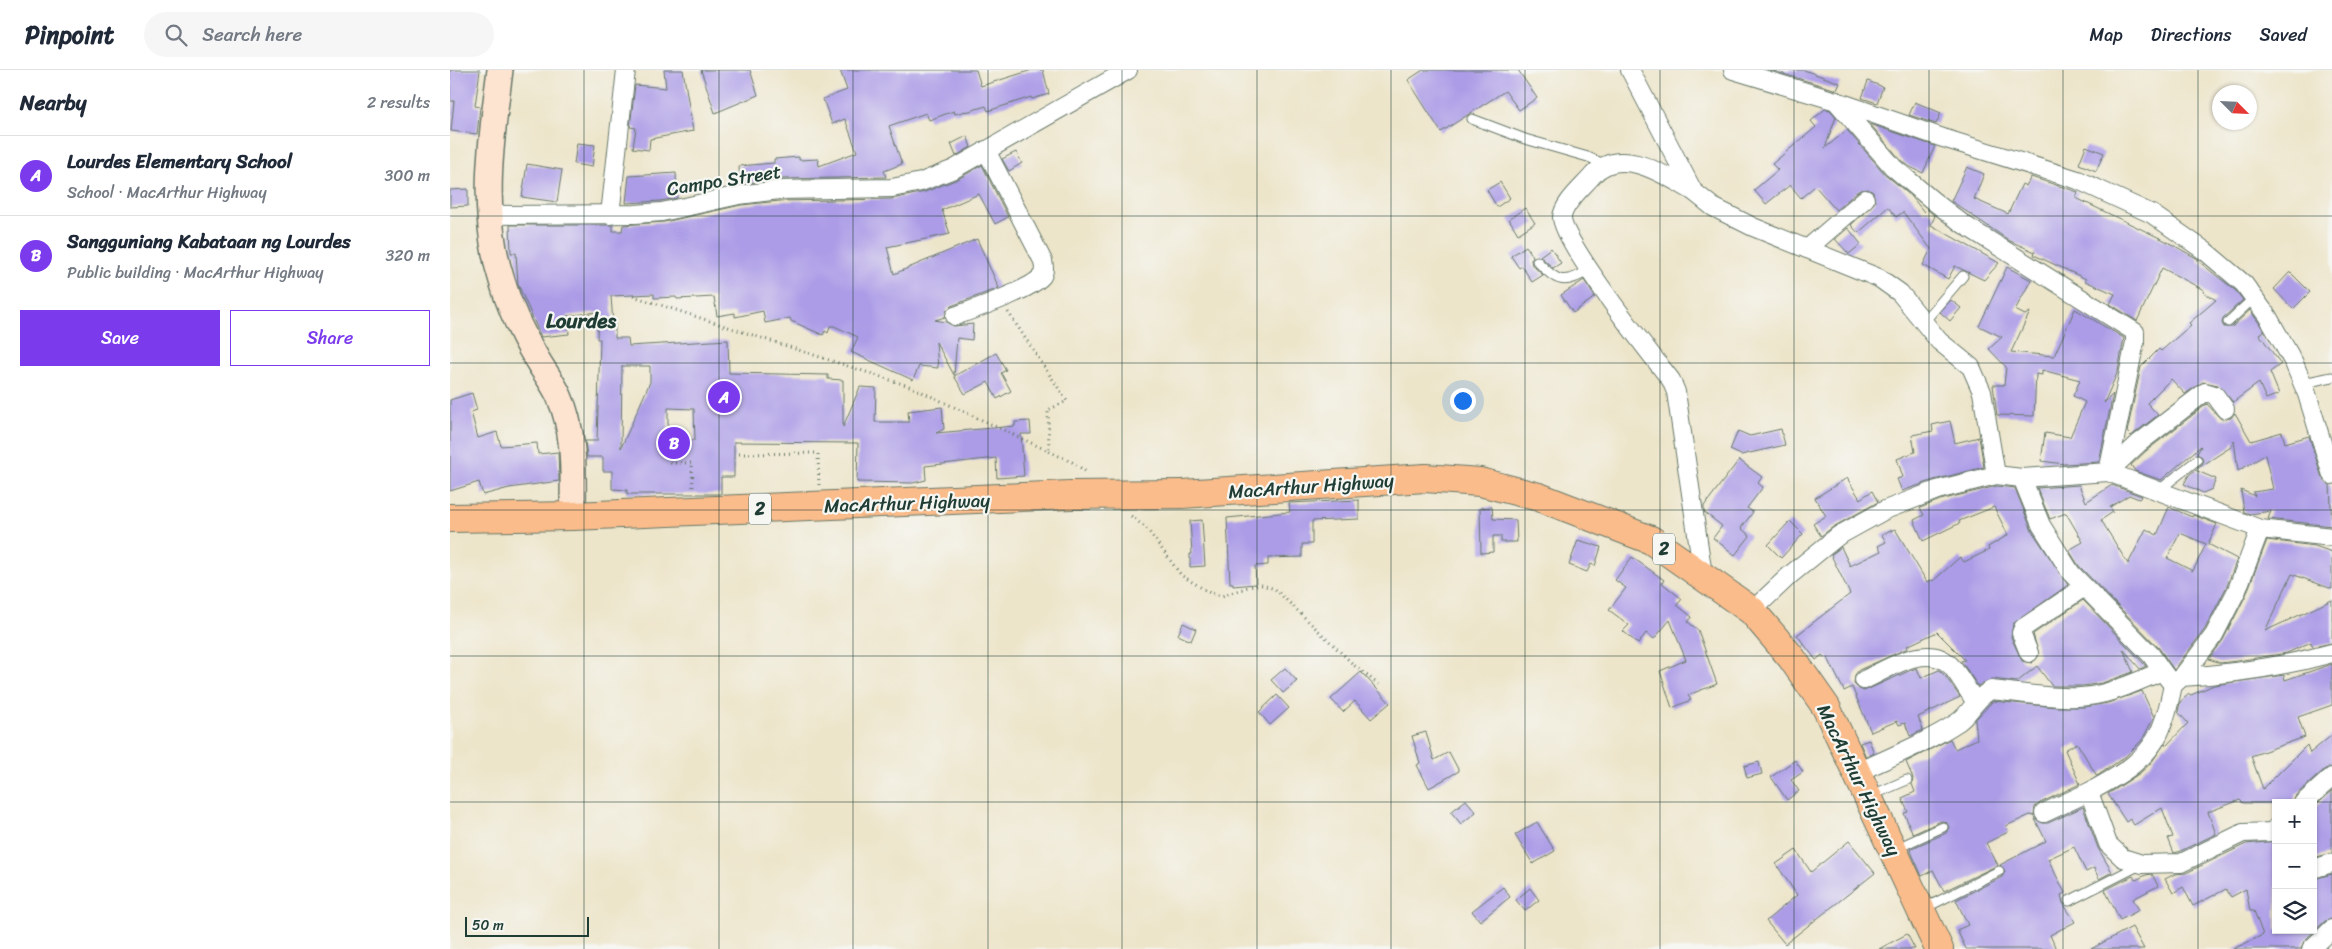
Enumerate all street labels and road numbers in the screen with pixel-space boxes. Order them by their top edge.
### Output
street label: Campo Street [665,155,783,205]
street label: MacArthur Highway [1227,464,1395,508]
street label: MacArthur Highway [823,484,991,522]
road number: 2 [749,494,771,524]
road number: 2 [1653,534,1675,564]
street label: MacArthur Highway [1808,698,1910,862]

